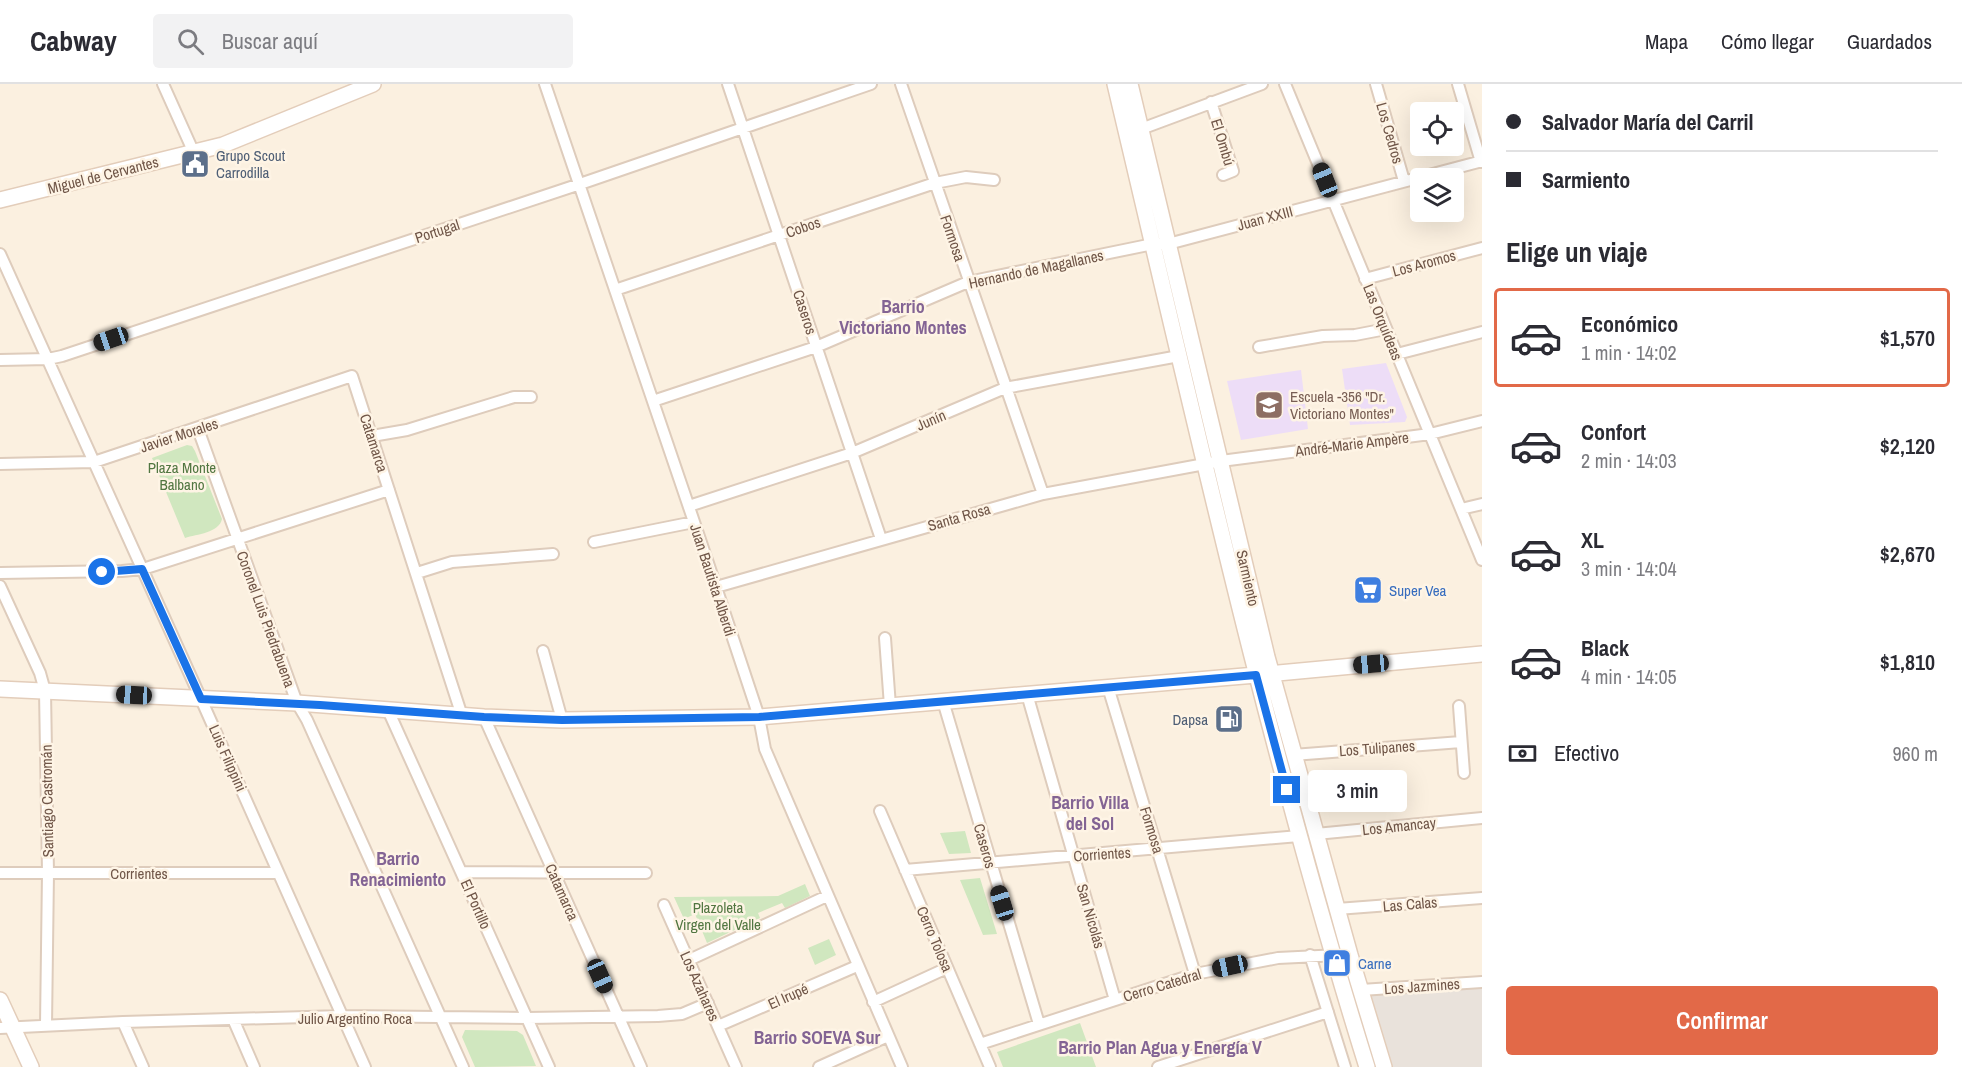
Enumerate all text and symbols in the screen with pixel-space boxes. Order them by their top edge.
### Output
search box [153,14,573,68]
text: Cabway [30,22,117,60]
icon: search [174,25,207,58]
text: Buscar aquí [222,26,318,56]
text: Mapa [1645,27,1688,56]
text: Cómo llegar [1721,27,1814,56]
text: Guardados [1847,27,1932,56]
street label: Los Cedros [1371,100,1409,166]
map controls [1410,102,1464,222]
button: locate [1410,102,1464,156]
text: Salvador María del Carril [1542,107,1754,137]
street label: El Ombú [1206,116,1240,168]
place label: Grupo Scout Carrodilla [216,145,286,183]
public building icon: Grupo Scout Carrodilla [179,148,211,180]
street label: Miguel de Cervantes [45,151,161,199]
car [1310,160,1340,200]
text: Sarmiento [1542,165,1630,195]
button: layers [1410,168,1464,222]
street label: Juan XXIII [1235,201,1295,235]
street label: Cobos [783,211,823,243]
street label: Formosa [935,212,971,264]
street label: Portugal [412,214,462,248]
text: Elige un viaje [1506,234,1648,270]
street label: Hernando de Magallanes [967,244,1105,294]
street label: Los Aromos [1390,244,1458,282]
street label: Las Orquídeas [1358,281,1408,363]
street label: Caseros [788,287,822,337]
district label: Barrio Victoriano Montes [839,294,967,340]
text: Económico [1581,309,1678,339]
icon: car [1509,311,1563,365]
text: $1,570 [1880,323,1935,353]
car [91,325,131,353]
text: 1 min · 14:02 [1581,339,1677,366]
place label: Escuela -356 "Dr. Victoriano Montes" [1290,386,1394,424]
school or university icon: Escuela -356 "Dr. Victoriano Montes" [1253,389,1285,421]
street label: Junín [913,404,949,436]
street label: Catamarca [355,411,393,475]
street label: Javier Morales [137,413,221,457]
text: Confort [1581,417,1646,447]
icon: car [1509,419,1563,473]
street label: André-Marie Ampère [1293,427,1410,462]
text: $2,120 [1880,431,1935,461]
text: 2 min · 14:03 [1581,447,1677,474]
park label: Plaza Monte Balbano [148,457,216,495]
street label: Santa Rosa [925,498,993,536]
street label: Juan Bautista Alberdi [685,521,741,639]
text: XL [1581,525,1604,555]
icon: car [1509,527,1563,581]
text: $2,670 [1880,539,1935,569]
street label: Coronel Luis Piedrabuena [232,548,300,690]
street label: Sarmiento [1231,548,1265,608]
text: 3 min · 14:04 [1581,555,1677,582]
route start [88,558,115,585]
supermarket icon: Super Vea [1352,574,1384,606]
place label: Super Vea [1389,580,1447,601]
text: Black [1581,633,1629,663]
icon: car [1509,635,1563,689]
text: $1,810 [1880,647,1935,677]
car [1352,653,1390,675]
text: 4 min · 14:05 [1581,663,1677,690]
car [116,685,152,705]
fuel station icon: Dapsa [1213,703,1245,735]
place label: Dapsa [1172,709,1208,730]
street label: Luis Filippini [204,721,252,795]
street label: Los Tulipanes [1338,735,1416,761]
icon: cash [1506,737,1539,770]
text: Efectivo [1554,738,1619,768]
text: 960 m [1892,740,1938,767]
street label: Santiago Castromán [36,744,58,858]
callout: 3 min [1308,769,1407,811]
route end [1273,776,1300,803]
text: 3 min [1336,777,1379,804]
district label: Barrio Villa del Sol [1051,790,1130,836]
street label: Formosa [1135,804,1169,856]
street label: Los Amancay [1361,812,1438,840]
street label: Caseros [969,821,1001,871]
street label: Corrientes [1073,842,1131,866]
district label: Barrio Renacimiento [350,846,446,892]
street label: Catamarca [540,860,584,924]
street label: Corrientes [110,863,168,884]
street label: El Portillo [456,876,496,932]
street label: San Nicolás [1072,881,1110,951]
car [988,883,1016,923]
street label: Las Calas [1382,891,1438,917]
park label: Plazoleta Virgen del Valle [675,897,761,935]
street label: Cerro Tolosa [912,903,958,975]
shop icon: Carne [1321,947,1353,979]
street label: Los Azahares [675,948,725,1024]
car [1211,953,1249,979]
place label: Carne [1358,953,1392,974]
car [584,956,616,996]
street label: Cerro Catedral [1120,963,1204,1007]
street label: Los Jazmines [1383,973,1461,999]
street label: El Irupé [764,978,812,1014]
button: Confirmar [1506,986,1938,1055]
street label: Julio Argentino Roca [298,1008,412,1029]
district label: Barrio SOEVA Sur [754,1025,880,1050]
district label: Barrio Plan Agua y Energía V [1058,1035,1262,1060]

